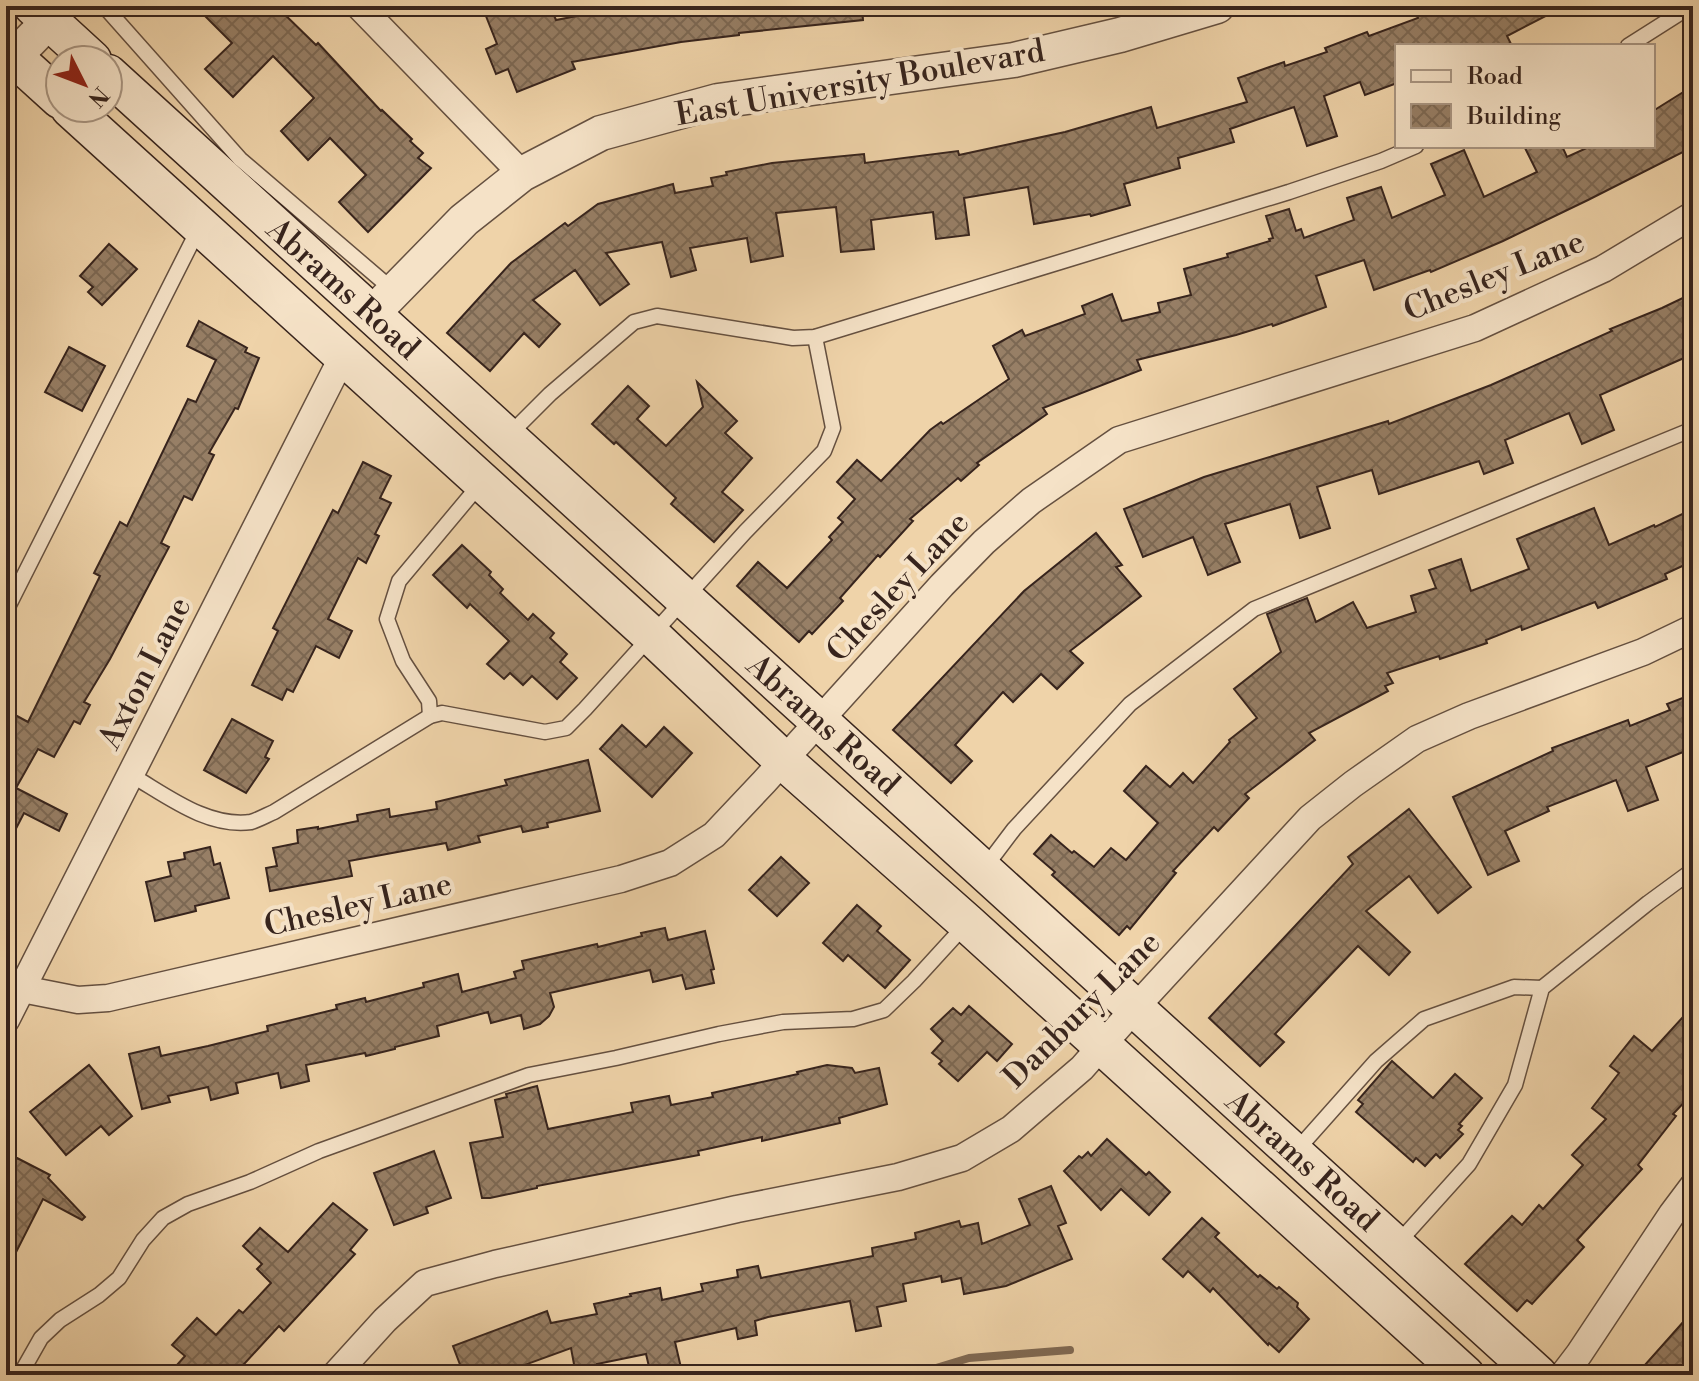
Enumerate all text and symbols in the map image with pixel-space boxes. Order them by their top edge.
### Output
street label: East University Boulevard [672,31,1048,135]
north arrow [44,44,124,124]
legend [1395,44,1655,148]
text: Road [1467,62,1523,92]
text: N [81,81,114,112]
text: Building [1466,102,1561,132]
street label: Abrams Road [257,209,428,368]
street label: Chesley Lane [1398,222,1590,330]
street label: Chesley Lane [818,503,978,671]
street label: Axton Lane [89,590,200,757]
street label: Abrams Road [737,645,908,804]
street label: Chesley Lane [260,864,456,946]
street label: Danbury Lane [995,923,1169,1097]
street label: Abrams Road [1216,1081,1387,1240]

